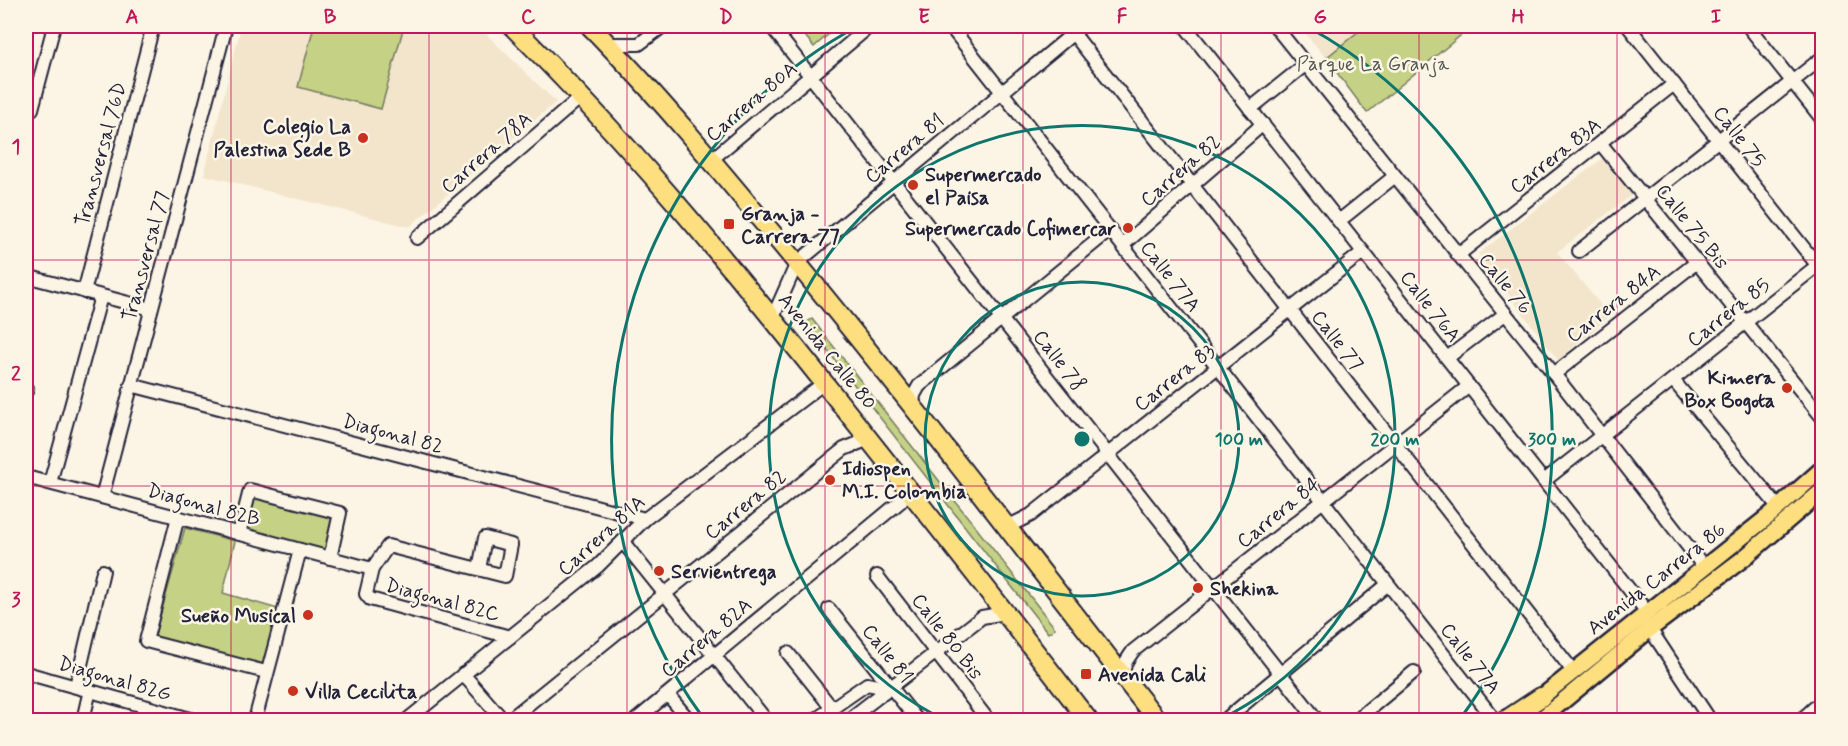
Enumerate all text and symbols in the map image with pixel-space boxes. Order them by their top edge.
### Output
text: A [125,4,139,31]
text: B [324,4,337,31]
text: C [521,4,536,31]
text: D [719,4,733,31]
text: E [918,4,930,31]
text: F [1117,4,1128,31]
text: G [1313,4,1327,31]
text: H [1511,4,1525,31]
text: I [1711,4,1721,31]
park label: Parque La Granja [1297,51,1450,78]
street label: Carrera 80A [700,56,804,149]
street label: Transversal 76D [69,79,134,229]
street label: Calle 75 [1706,101,1771,173]
street label: Carrera 78A [436,106,538,200]
street label: Carrera 81 [859,108,951,190]
street label: Carrera 83A [1505,112,1607,200]
place label: Colegio La Palestina Sede B [213,114,351,164]
street label: Carrera 82 [1135,129,1227,214]
marker: Colegio La Palestina Sede B [356,131,370,145]
text: 1 [12,134,20,161]
place label: Supermercado el Paisa [925,162,1041,212]
marker: Supermercado el Paisa [906,178,920,192]
street label: Calle 75 Bis [1649,179,1735,275]
street label: Transversal 77 [116,188,177,324]
place label: Granja - Carrera 77 [741,201,840,251]
place label: Supermercado Cofimercar [905,216,1117,243]
marker: Granja - Carrera 77 [722,217,736,231]
marker: Supermercado Cofimercar [1121,221,1135,235]
street label: Calle 77A [1133,236,1206,318]
street label: Calle 76 [1472,248,1538,320]
street label: Carrera 84A [1561,259,1667,350]
street label: Calle 76A [1393,265,1467,349]
street label: Carrera 85 [1682,272,1776,354]
street label: Avenida Calle 80 [771,288,882,416]
street label: Calle 77 [1304,305,1369,377]
street label: Calle 78 [1026,324,1091,397]
street label: Carrera 83 [1129,338,1221,418]
text: 2 [11,361,21,388]
place label: Kimera Box Bogota [1684,365,1776,415]
marker: Kimera Box Bogota [1780,381,1794,395]
street label: Diagonal 82 [339,408,446,463]
text: 100 m [1215,428,1263,452]
text: 200 m [1370,428,1420,452]
text: 300 m [1528,428,1576,452]
centre of rings [1072,429,1092,449]
place label: Idiospen M.I. Colombia [842,456,967,506]
street label: Carrera 82 [699,464,793,547]
street label: Carrera 84 [1232,471,1326,555]
marker: Idiospen M.I. Colombia [823,473,837,487]
street label: Diagonal 82B [144,477,263,535]
street label: Carrera 81A [552,489,652,583]
street label: Avenida Carrera 86 [1582,517,1732,642]
place label: Servientrega [671,559,777,586]
marker: Servientrega [652,564,666,578]
street label: Diagonal 82C [382,572,503,631]
place label: Shekina [1210,576,1279,603]
marker: Shekina [1191,581,1205,595]
text: 3 [11,587,21,614]
street label: Calle 80 Bis [905,588,989,686]
street label: Carrera 82A [656,592,758,684]
place label: Sueño Musical [181,603,296,630]
marker: Sueño Musical [301,608,315,622]
street label: Calle 77A [1433,618,1506,700]
street label: Calle 81 [855,619,918,689]
street label: Diagonal 82G [54,650,174,710]
place label: Avenida Cali [1098,662,1207,689]
marker: Avenida Cali [1079,667,1093,681]
place label: Villa Cecilita [305,679,417,706]
marker: Villa Cecilita [286,684,300,698]

